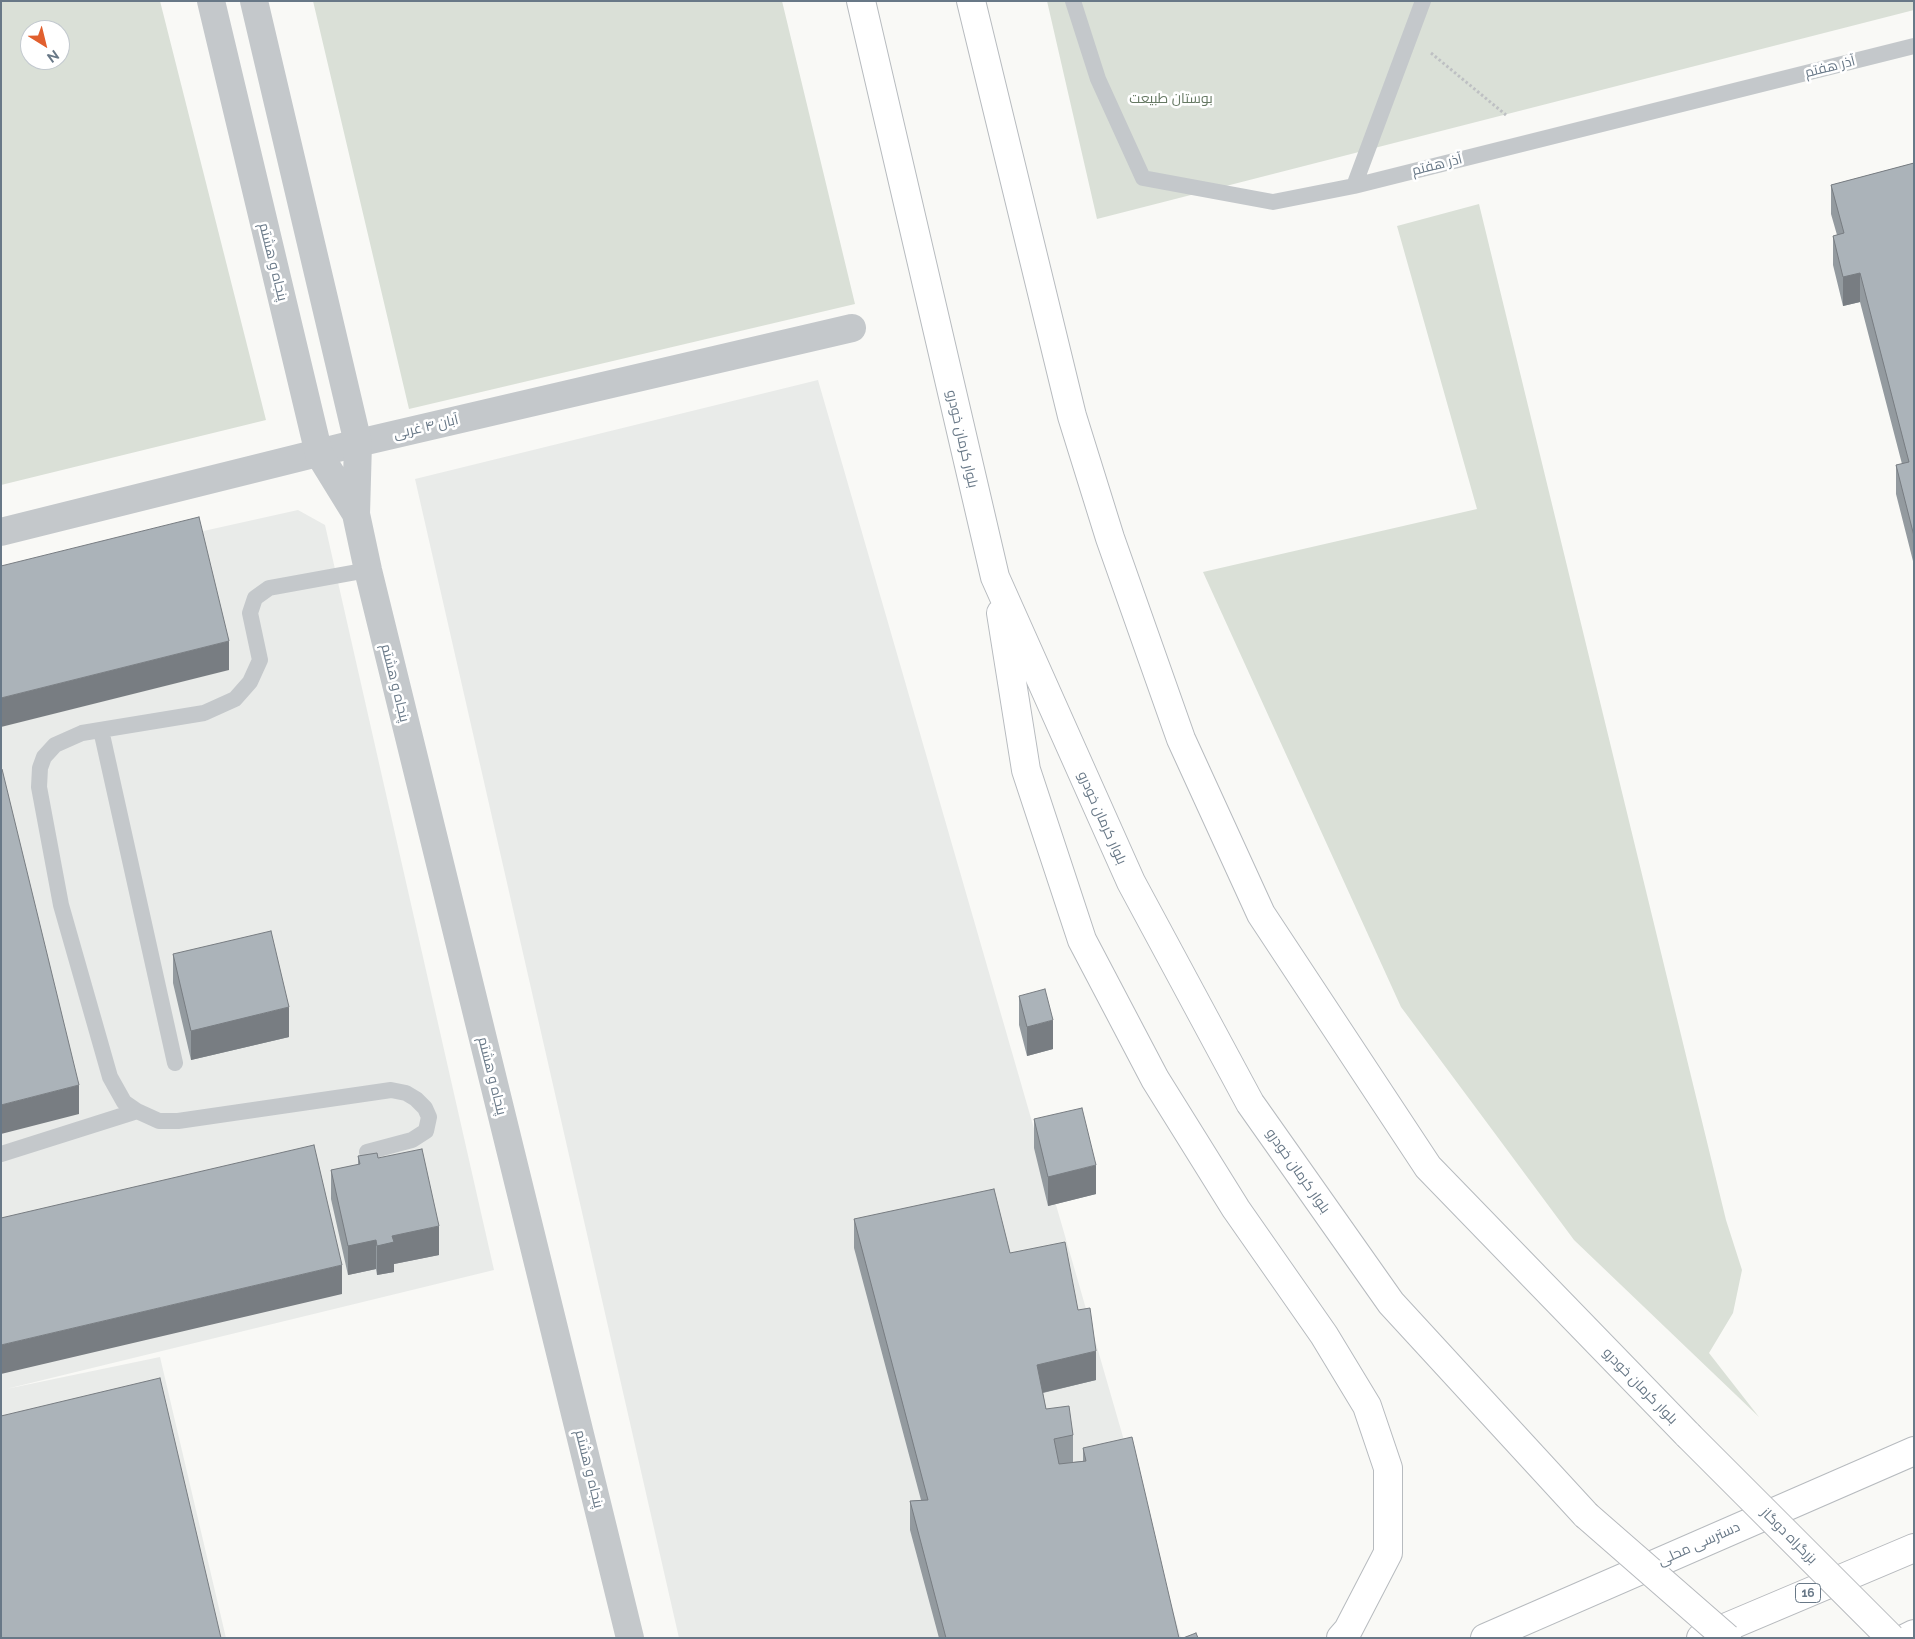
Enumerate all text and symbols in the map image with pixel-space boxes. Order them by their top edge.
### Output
north arrow [20,20,70,70]
text: N [44,47,62,66]
street label: آذر هفتم [1803,53,1857,81]
park label: بوستان طبیعت [1129,91,1213,107]
street label: آذر هفتم [1410,151,1464,179]
street label: پنجاه و هشتم [255,221,291,303]
street label: بلوار کرمان خودرو [943,388,981,490]
street label: آبان ۴ غربی [392,411,460,443]
street label: پنجاه و هشتم [377,642,413,724]
street label: بلوار کرمان خودرو [1074,769,1130,867]
street label: پنجاه و هشتم [474,1035,510,1117]
street label: بلوار کرمان خودرو [1262,1125,1334,1217]
street label: بلوار کرمان خودرو [1599,1344,1681,1428]
street label: پنجاه و هشتم [571,1428,607,1510]
street label: بزرگراه دوگاز [1757,1504,1821,1568]
street label: دسترسی محلی [1655,1518,1743,1570]
road number: 16 [1796,1584,1820,1602]

